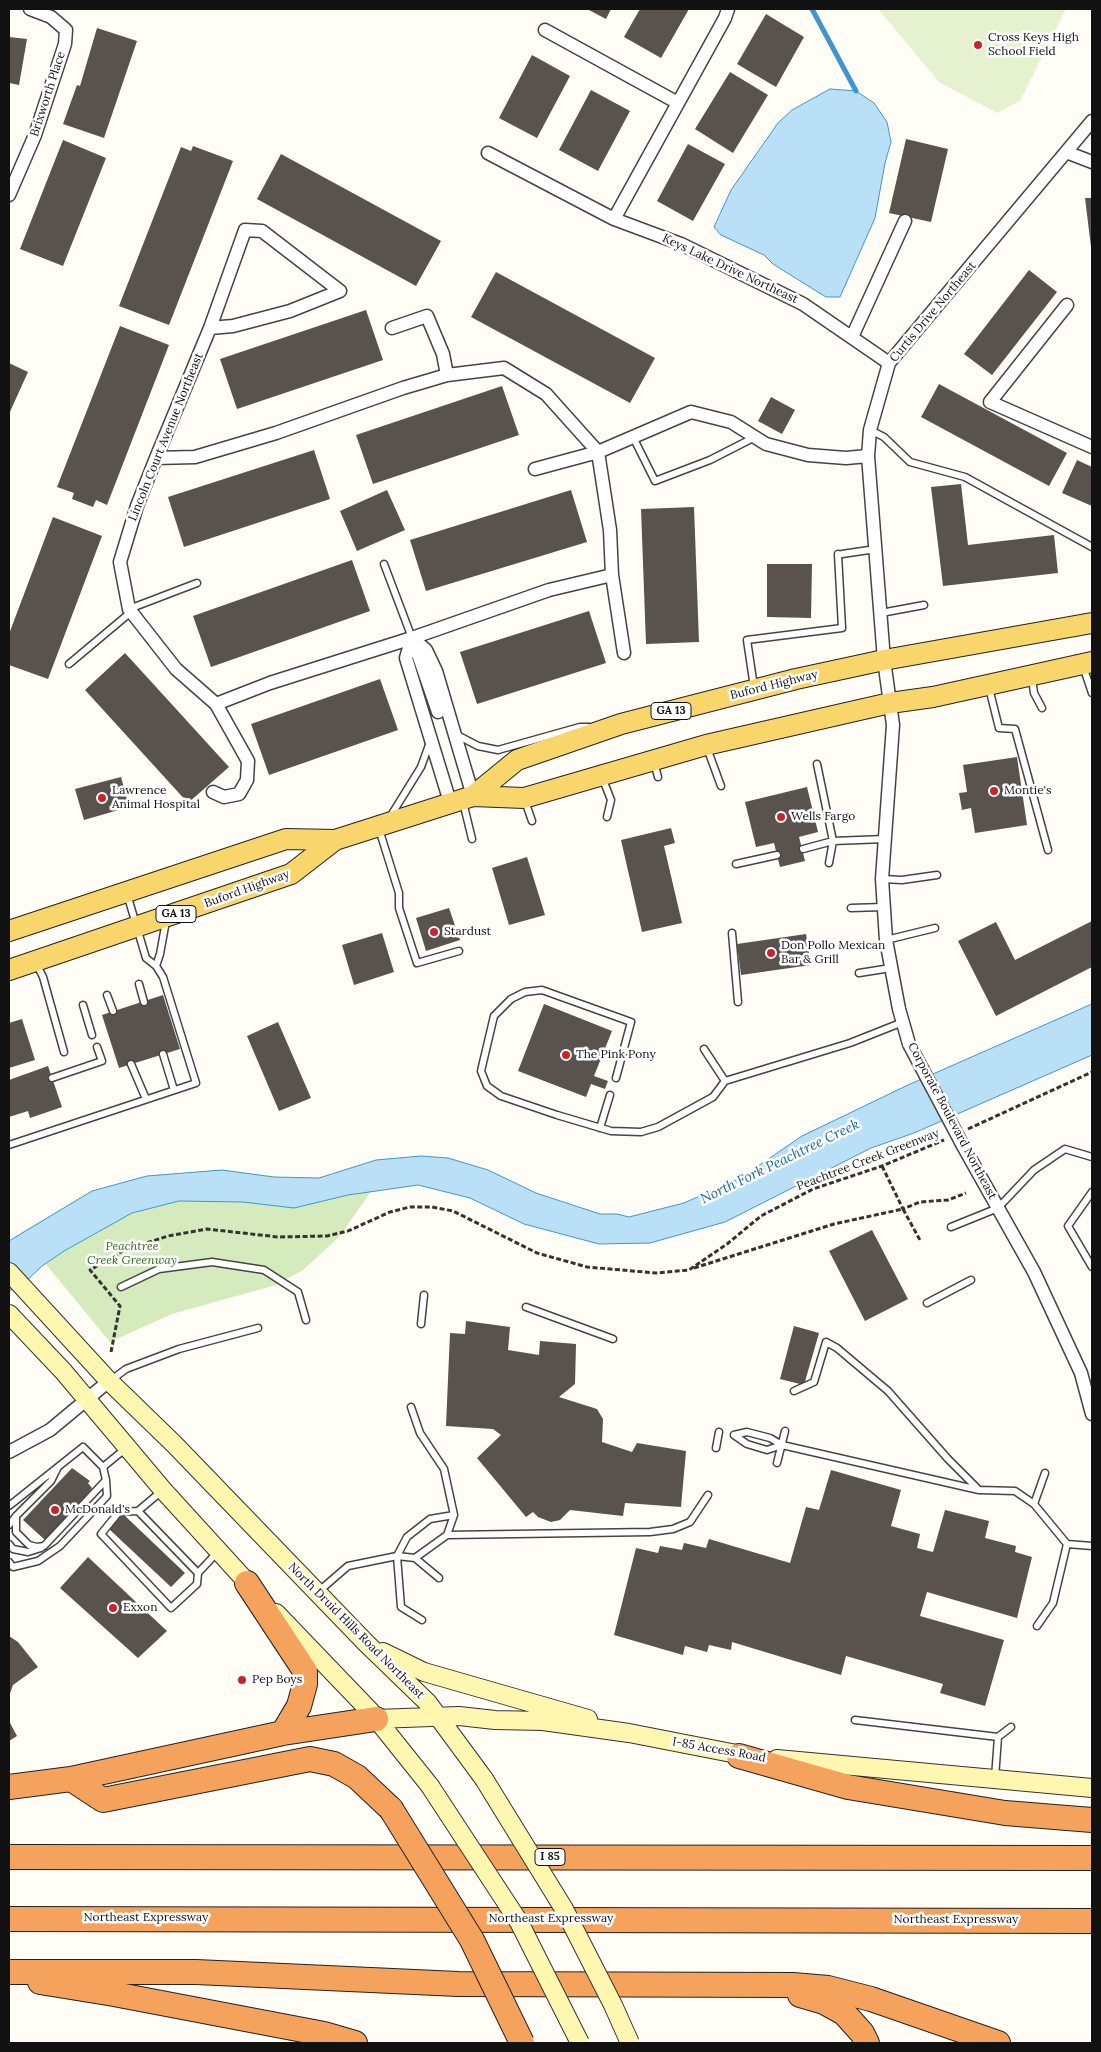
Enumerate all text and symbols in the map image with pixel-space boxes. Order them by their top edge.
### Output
place label: Cross Keys High School Field [988,31,1079,59]
marker: Cross Keys High School Field [972,39,984,51]
street label: Brixworth Place [27,50,69,138]
street label: Keys Lake Drive Northeast [660,231,800,307]
street label: Curtis Drive Northeast [887,259,979,365]
street label: Lincoln Court Avenue Northeast [126,351,206,523]
street label: Buford Highway [729,667,819,703]
road number: GA 13 [651,702,691,719]
place label: Lawrence Animal Hospital [112,784,200,812]
place label: Montie's [1004,784,1052,798]
marker: Montie's [988,785,1000,797]
marker: Lawrence Animal Hospital [96,792,108,804]
place label: Wells Fargo [791,810,855,824]
marker: Wells Fargo [775,811,787,823]
street label: Buford Highway [202,867,292,911]
road number: GA 13 [156,906,196,922]
place label: Stardust [444,925,491,939]
marker: Stardust [428,926,440,938]
place label: Don Pollo Mexican Bar & Grill [781,939,885,967]
marker: Don Pollo Mexican Bar & Grill [765,947,777,959]
street label: Corporate Boulevard Northeast [905,1040,999,1202]
place label: The Pink Pony [576,1048,656,1062]
marker: The Pink Pony [560,1049,572,1061]
water label: North Fork Peachtree Creek [698,1116,862,1208]
street label: Peachtree Creek Greenway [795,1126,941,1194]
park label: Peachtree Creek Greenway [87,1240,177,1268]
place label: McDonald's [65,1503,130,1517]
marker: McDonald's [49,1504,61,1516]
street label: North Druid Hills Road Northeast [285,1560,427,1702]
place label: Exxon [123,1601,157,1615]
marker: Exxon [107,1602,119,1614]
place label: Pep Boys [252,1673,302,1687]
marker: Pep Boys [236,1674,248,1686]
street label: I-85 Access Road [671,1735,767,1765]
road number: I 85 [535,1848,565,1865]
street label: Northeast Expressway [84,1911,208,1925]
street label: Northeast Expressway [489,1912,613,1926]
street label: Northeast Expressway [894,1913,1018,1927]

